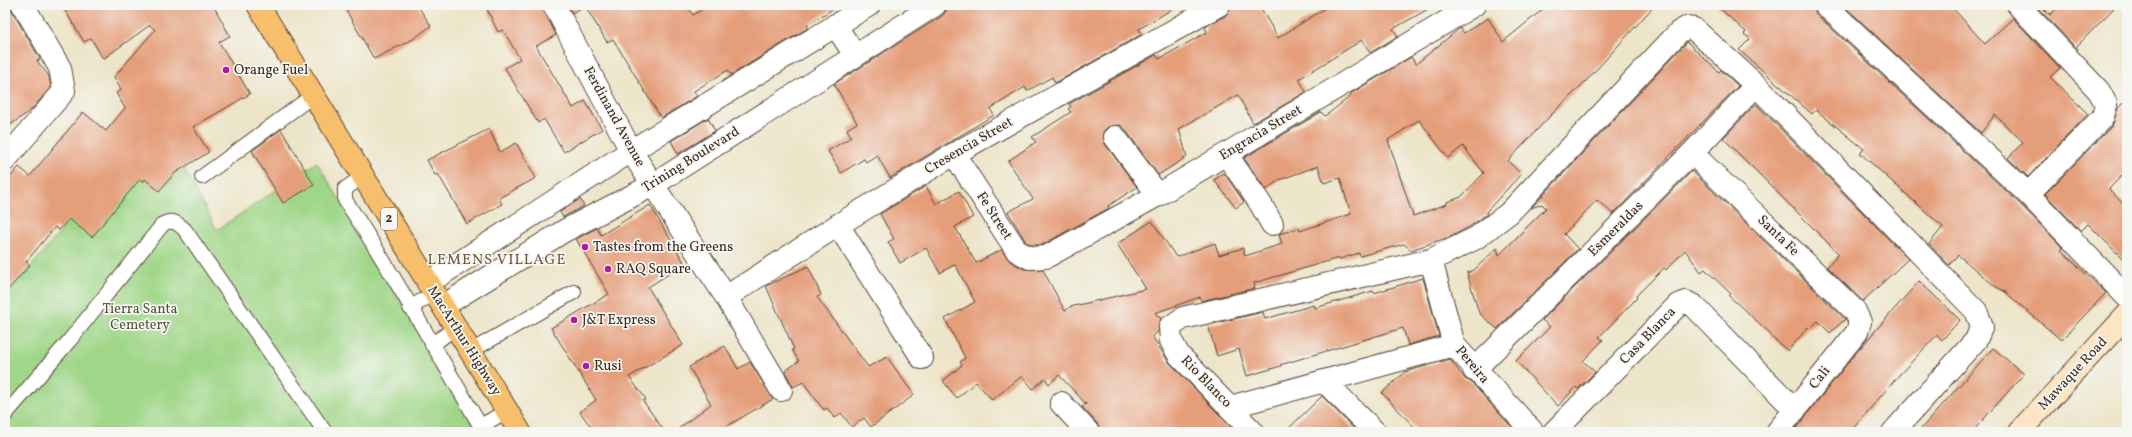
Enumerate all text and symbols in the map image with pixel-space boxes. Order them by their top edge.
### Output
place label: Orange Fuel [234,61,308,80]
street label: Ferdinand Avenue [579,63,650,171]
marker: Orange Fuel [221,65,231,75]
street label: Engracia Street [1216,101,1306,165]
street label: Cresencia Street [921,113,1017,179]
street label: Trining Boulevard [639,122,743,198]
street label: Fe Street [972,188,1017,244]
street label: Esmeraldas [1584,197,1648,261]
road number: 2 [381,208,397,230]
street label: Santa Fe [1753,211,1803,261]
place label: Tastes from the Greens [593,238,733,257]
marker: Tastes from the Greens [580,242,590,252]
district label: LEMENS VILLAGE [428,250,567,271]
place label: RAQ Square [616,260,691,279]
marker: RAQ Square [603,264,613,274]
street label: MacArthur Highway [422,282,506,400]
park label: Tierra Santa Cemetery [103,300,177,335]
street label: Casa Blanca [1616,303,1680,369]
place label: J&T Express [582,311,656,330]
marker: J&T Express [569,315,579,325]
street label: Mawaque Road [2034,333,2112,415]
street label: Pereira [1451,342,1493,388]
street label: Rio Blanco [1176,352,1236,412]
place label: Rusi [594,357,622,376]
marker: Rusi [581,361,591,371]
street label: Cali [1805,362,1835,394]

